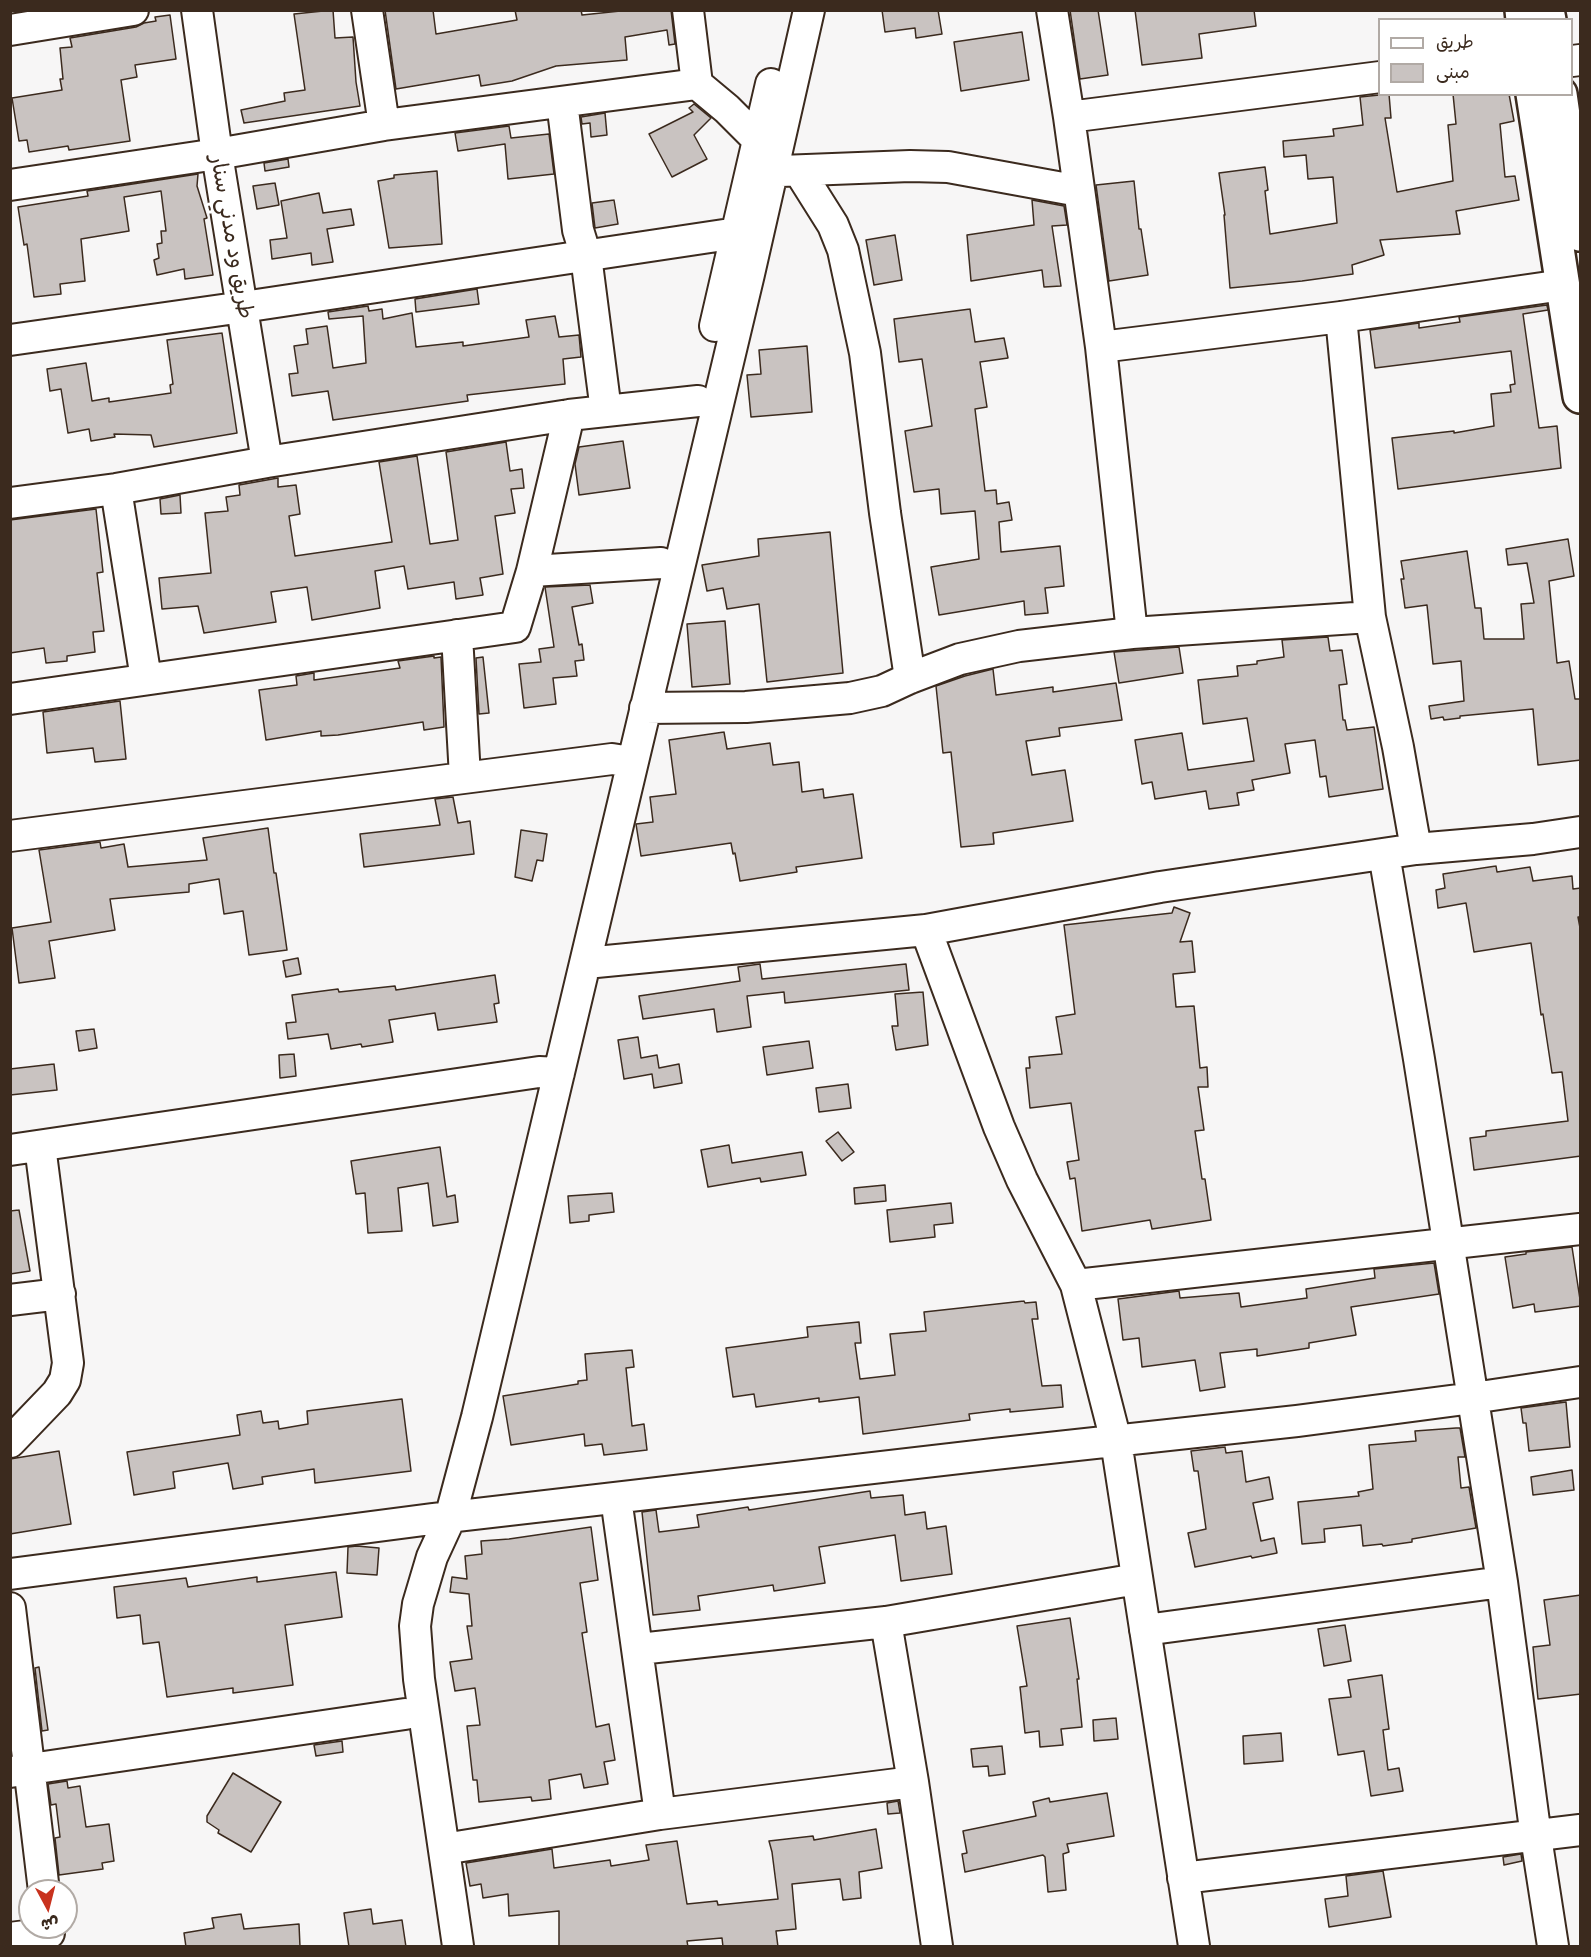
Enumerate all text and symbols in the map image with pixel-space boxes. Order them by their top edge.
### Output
legend [1378,18,1573,96]
text: طريق [1436,29,1474,54]
text: مبنى [1436,59,1470,84]
street label: طريق ود مدني سنار [204,153,258,321]
north arrow [18,1879,78,1939]
text: ش [40,1913,60,1937]

